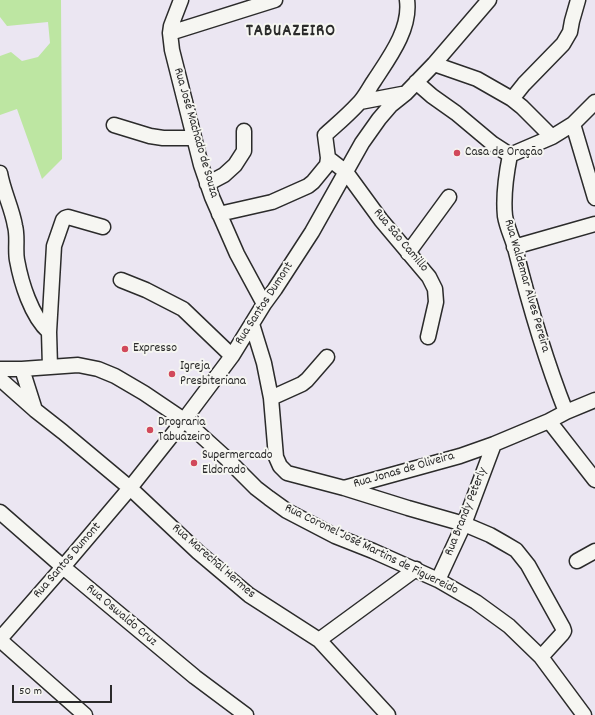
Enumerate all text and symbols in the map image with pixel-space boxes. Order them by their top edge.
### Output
district label: TABUAZEIRO [246,23,336,43]
street label: Rua José Machado de Souza [169,66,221,200]
place label: Casa de Oração [465,145,543,161]
marker: Casa de Oração [452,148,462,158]
street label: Rua São Camillo [369,206,431,276]
street label: Rua Waldemar Alves Pereira [500,218,552,354]
street label: Rua Santos Dumont [232,260,298,348]
place label: Expresso [133,341,177,357]
marker: Expresso [120,344,130,354]
place label: Igreja Presbiteriana [180,359,246,390]
marker: Igreja Presbiteriana [167,369,177,379]
place label: Drograria Tabuazeiro [158,415,210,446]
marker: Drograria Tabuazeiro [145,425,155,435]
place label: Supermercado Eldorado [202,448,273,479]
street label: Rua Jonas de Oliveira [352,449,456,493]
marker: Supermercado Eldorado [189,458,199,468]
street label: Rua Brandy Peterly [442,466,492,558]
street label: Rua Coronel José Martins de Figuereido [282,501,460,599]
street label: Rua Santos Dumont [31,520,105,602]
street label: Rua Marechal Hermes [168,521,258,603]
street label: Rua Oswaldo Cruz [82,582,160,650]
scale bar [14,677,114,703]
text: 50 m [19,683,42,700]

